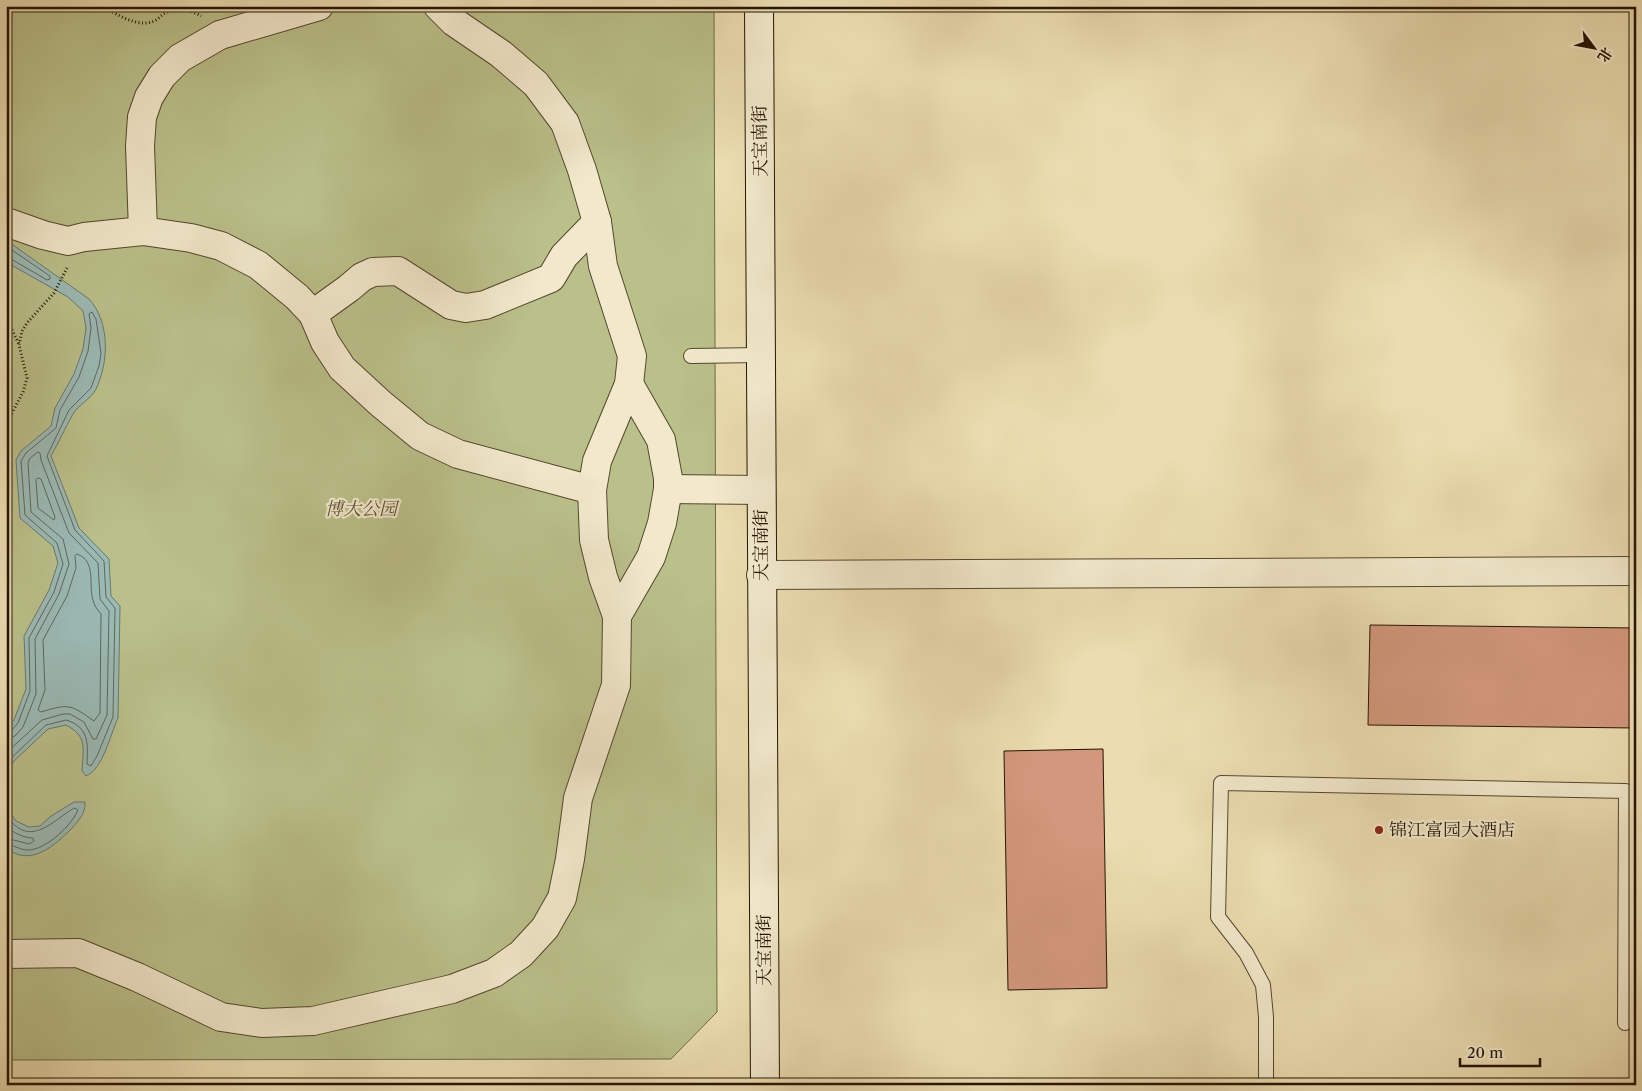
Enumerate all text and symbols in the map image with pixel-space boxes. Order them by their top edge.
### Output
north arrow [1570,22,1620,72]
text: 北 [1594,44,1616,66]
street label: 天宝南街 [748,105,772,177]
park label: 博大公园 [325,498,400,520]
street label: 天宝南街 [750,509,772,581]
place label: 锦江富园大酒店 [1389,819,1515,841]
marker: 锦江富园大酒店 [1373,824,1385,836]
street label: 天宝南街 [753,914,775,986]
scale bar [1460,1036,1540,1068]
text: 20 m [1467,1043,1503,1062]

